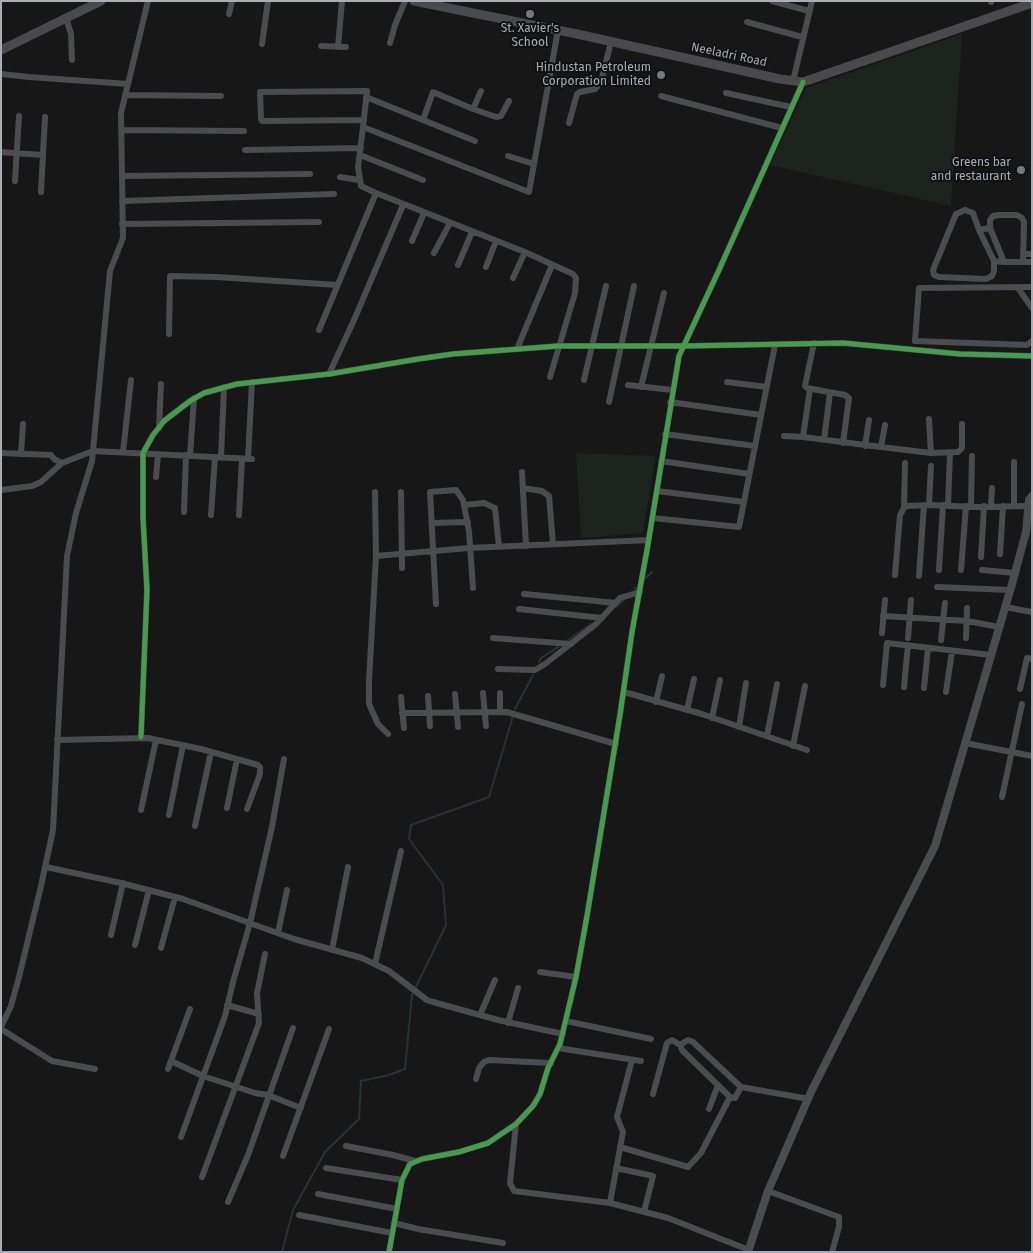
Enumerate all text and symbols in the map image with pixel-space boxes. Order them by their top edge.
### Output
marker: St. Xavier's School [524,8,536,20]
place label: St. Xavier's School [501,22,559,50]
street label: Neeladri Road [690,40,768,70]
place label: Hindustan Petroleum Corporation Limited [536,61,651,89]
marker: Hindustan Petroleum Corporation Limited [655,69,667,81]
place label: Greens bar and restaurant [931,156,1011,184]
marker: Greens bar and restaurant [1015,164,1027,176]

